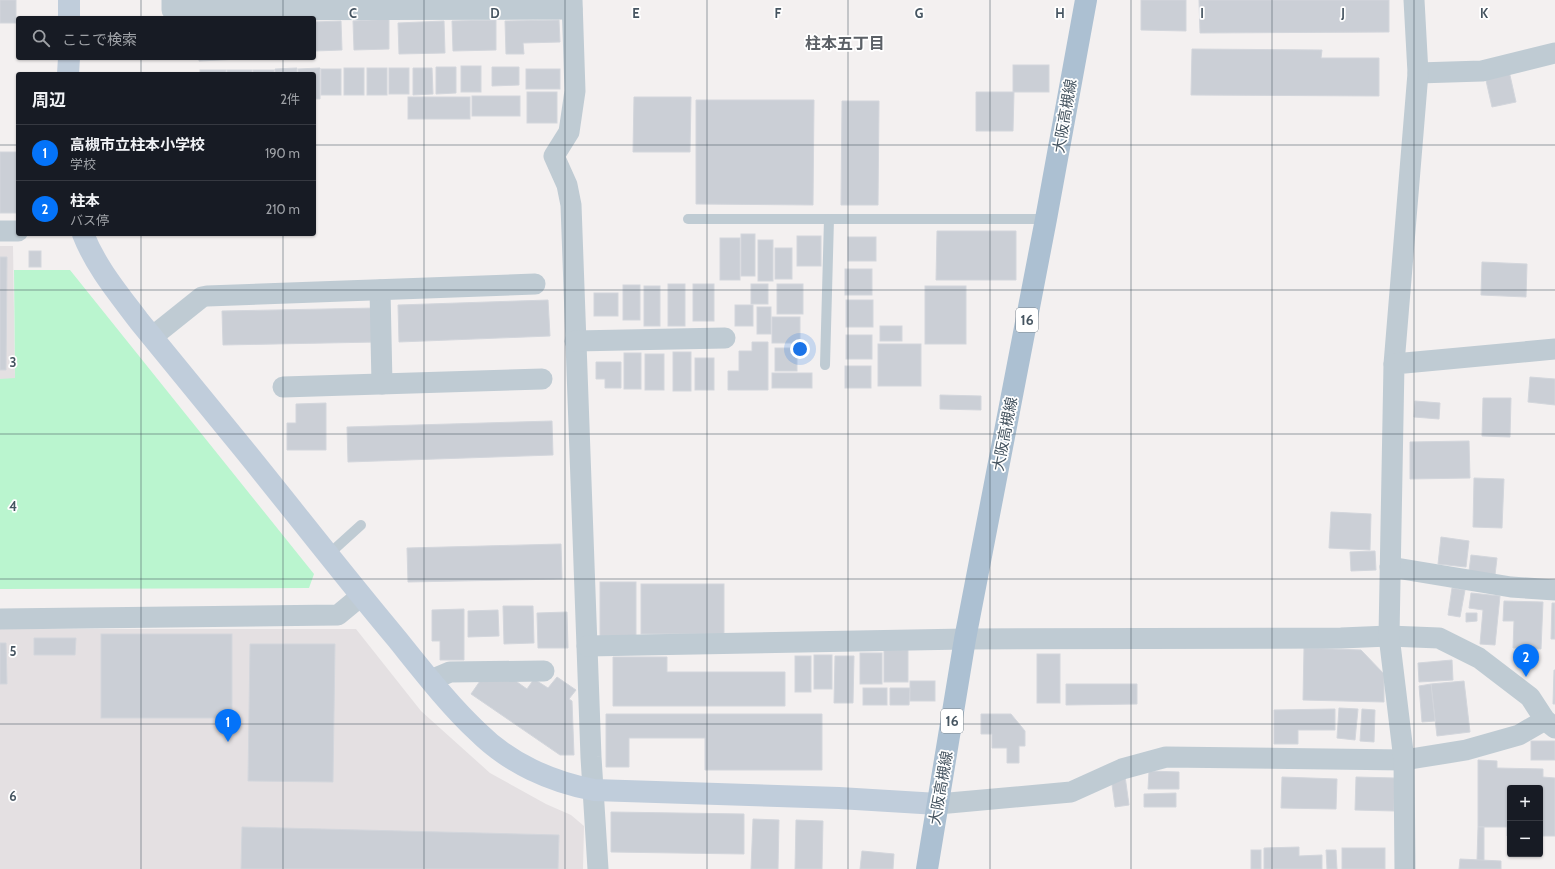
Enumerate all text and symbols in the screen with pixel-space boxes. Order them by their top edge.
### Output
text: C [349,5,357,21]
text: D [490,5,500,21]
text: E [632,5,640,21]
text: F [775,5,782,21]
text: G [915,5,924,21]
text: H [1055,5,1065,21]
text: I [1200,5,1204,21]
text: J [1340,5,1345,21]
text: K [1480,5,1489,21]
search box [16,16,316,60]
icon: search [30,27,52,49]
text: ここで検索 [62,31,137,49]
district label: 柱本五丁目 [805,34,885,53]
street label: 大阪高槻線 [1050,77,1080,155]
text: 周辺 [32,90,66,110]
text: 2件 [280,91,300,107]
text: 高槻市立柱本小学校 [70,136,205,154]
text: 1 [43,145,47,161]
text: 190 m [265,145,300,161]
text: 学校 [70,156,96,172]
text: 柱本 [70,192,100,210]
text: 2 [42,201,48,217]
text: 210 m [266,201,300,217]
text: バス停 [70,212,109,228]
road number: 16 [1016,308,1038,332]
your location [790,339,810,359]
text: 3 [9,354,17,370]
street label: 大阪高槻線 [989,395,1021,473]
text: 4 [9,498,17,514]
text: 5 [10,643,17,659]
pin: 2 [1513,644,1539,677]
pin: 1 [215,709,241,742]
road number: 16 [941,709,963,733]
street label: 大阪高槻線 [926,749,956,827]
map controls [1507,785,1543,857]
button: + [1507,785,1543,821]
text: 6 [9,788,17,804]
button: − [1507,821,1543,857]

